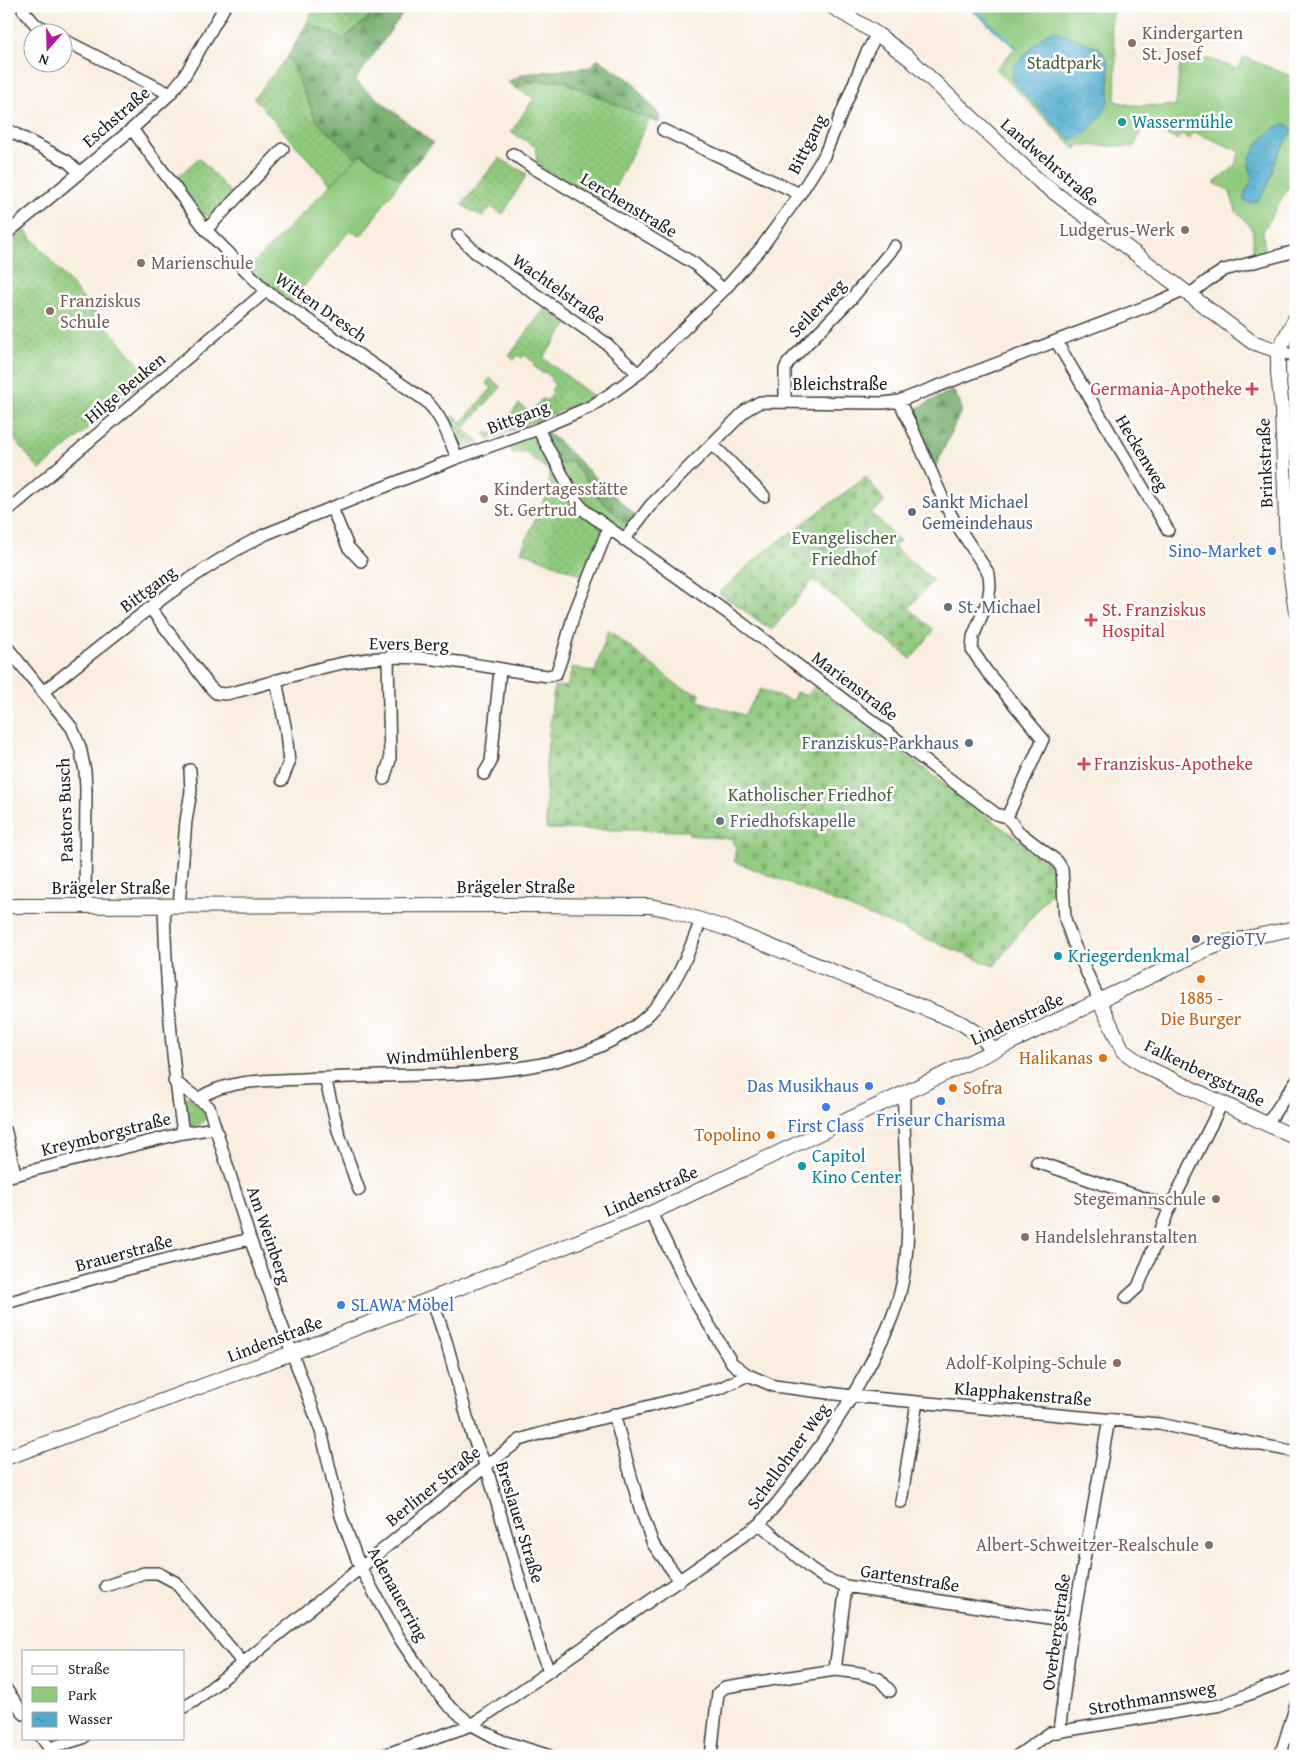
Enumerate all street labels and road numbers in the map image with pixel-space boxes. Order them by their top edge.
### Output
street label: Eschstraße [76,79,156,154]
street label: Bittgang [780,109,833,179]
street label: Landwehrstraße [995,111,1106,212]
street label: Lerchenstraße [576,165,683,244]
street label: Wachtelstraße [507,246,612,331]
street label: Witten Dresch [270,265,373,348]
street label: Seilerweg [782,272,852,343]
street label: Hilge Beuken [78,345,171,430]
street label: Bleichstraße [793,370,887,397]
street label: Bittgang [483,392,553,441]
street label: Heckenweg [1109,409,1176,496]
street label: Brinkstraße [1249,417,1280,509]
street label: Bittgang [114,558,182,619]
street label: Evers Berg [369,629,449,658]
street label: Marienstraße [806,644,904,727]
street label: Pastors Busch [49,757,80,863]
street label: Brägeler Straße [457,873,575,900]
street label: Brägeler Straße [52,874,170,901]
street label: Lindenstraße [966,985,1068,1052]
street label: Falkenbergstraße [1140,1032,1270,1113]
street label: Windmühlenberg [385,1035,519,1072]
street label: Kreymborgstraße [38,1104,174,1163]
street label: Lindenstraße [599,1158,702,1223]
street label: Am Weinberg [240,1182,299,1287]
street label: Brauerstraße [72,1227,176,1278]
street label: Lindenstraße [223,1308,327,1369]
street label: Klapphakenstraße [953,1374,1093,1413]
street label: Schellohner Weg [740,1397,836,1515]
street label: Berliner Straße [379,1439,486,1533]
street label: Breslauer Straße [489,1458,552,1586]
street label: Adenauerring [361,1541,436,1646]
street label: Gartenstraße [859,1556,961,1599]
street label: Overbergstraße [1034,1572,1077,1692]
street label: Strothmannsweg [1086,1673,1217,1722]

